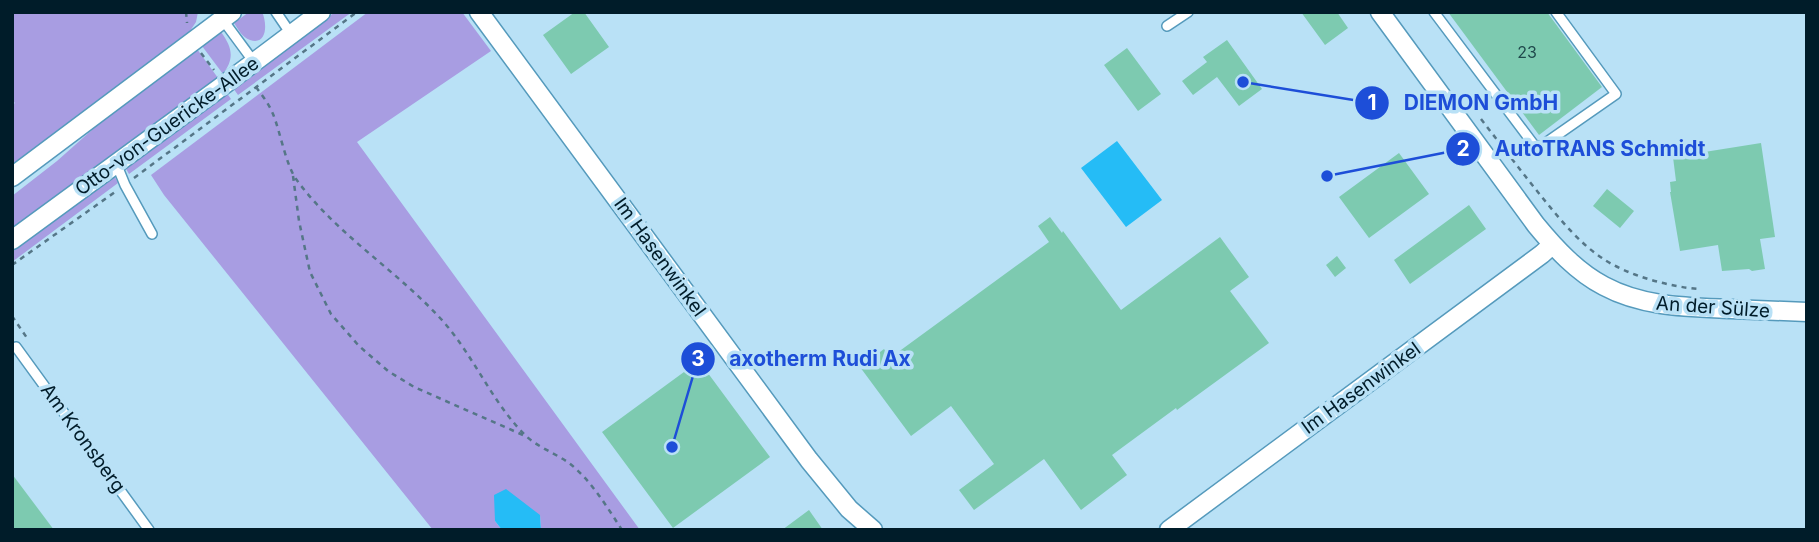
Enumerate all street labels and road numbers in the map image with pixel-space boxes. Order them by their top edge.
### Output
street label: Otto-von-Guericke-Allee [71,52,263,200]
street label: Im Hasenwinkel [609,193,711,321]
street label: An der Sülze [1655,292,1771,322]
street label: Im Hasenwinkel [1297,337,1425,439]
street label: Am Kronsberg [36,379,130,497]

